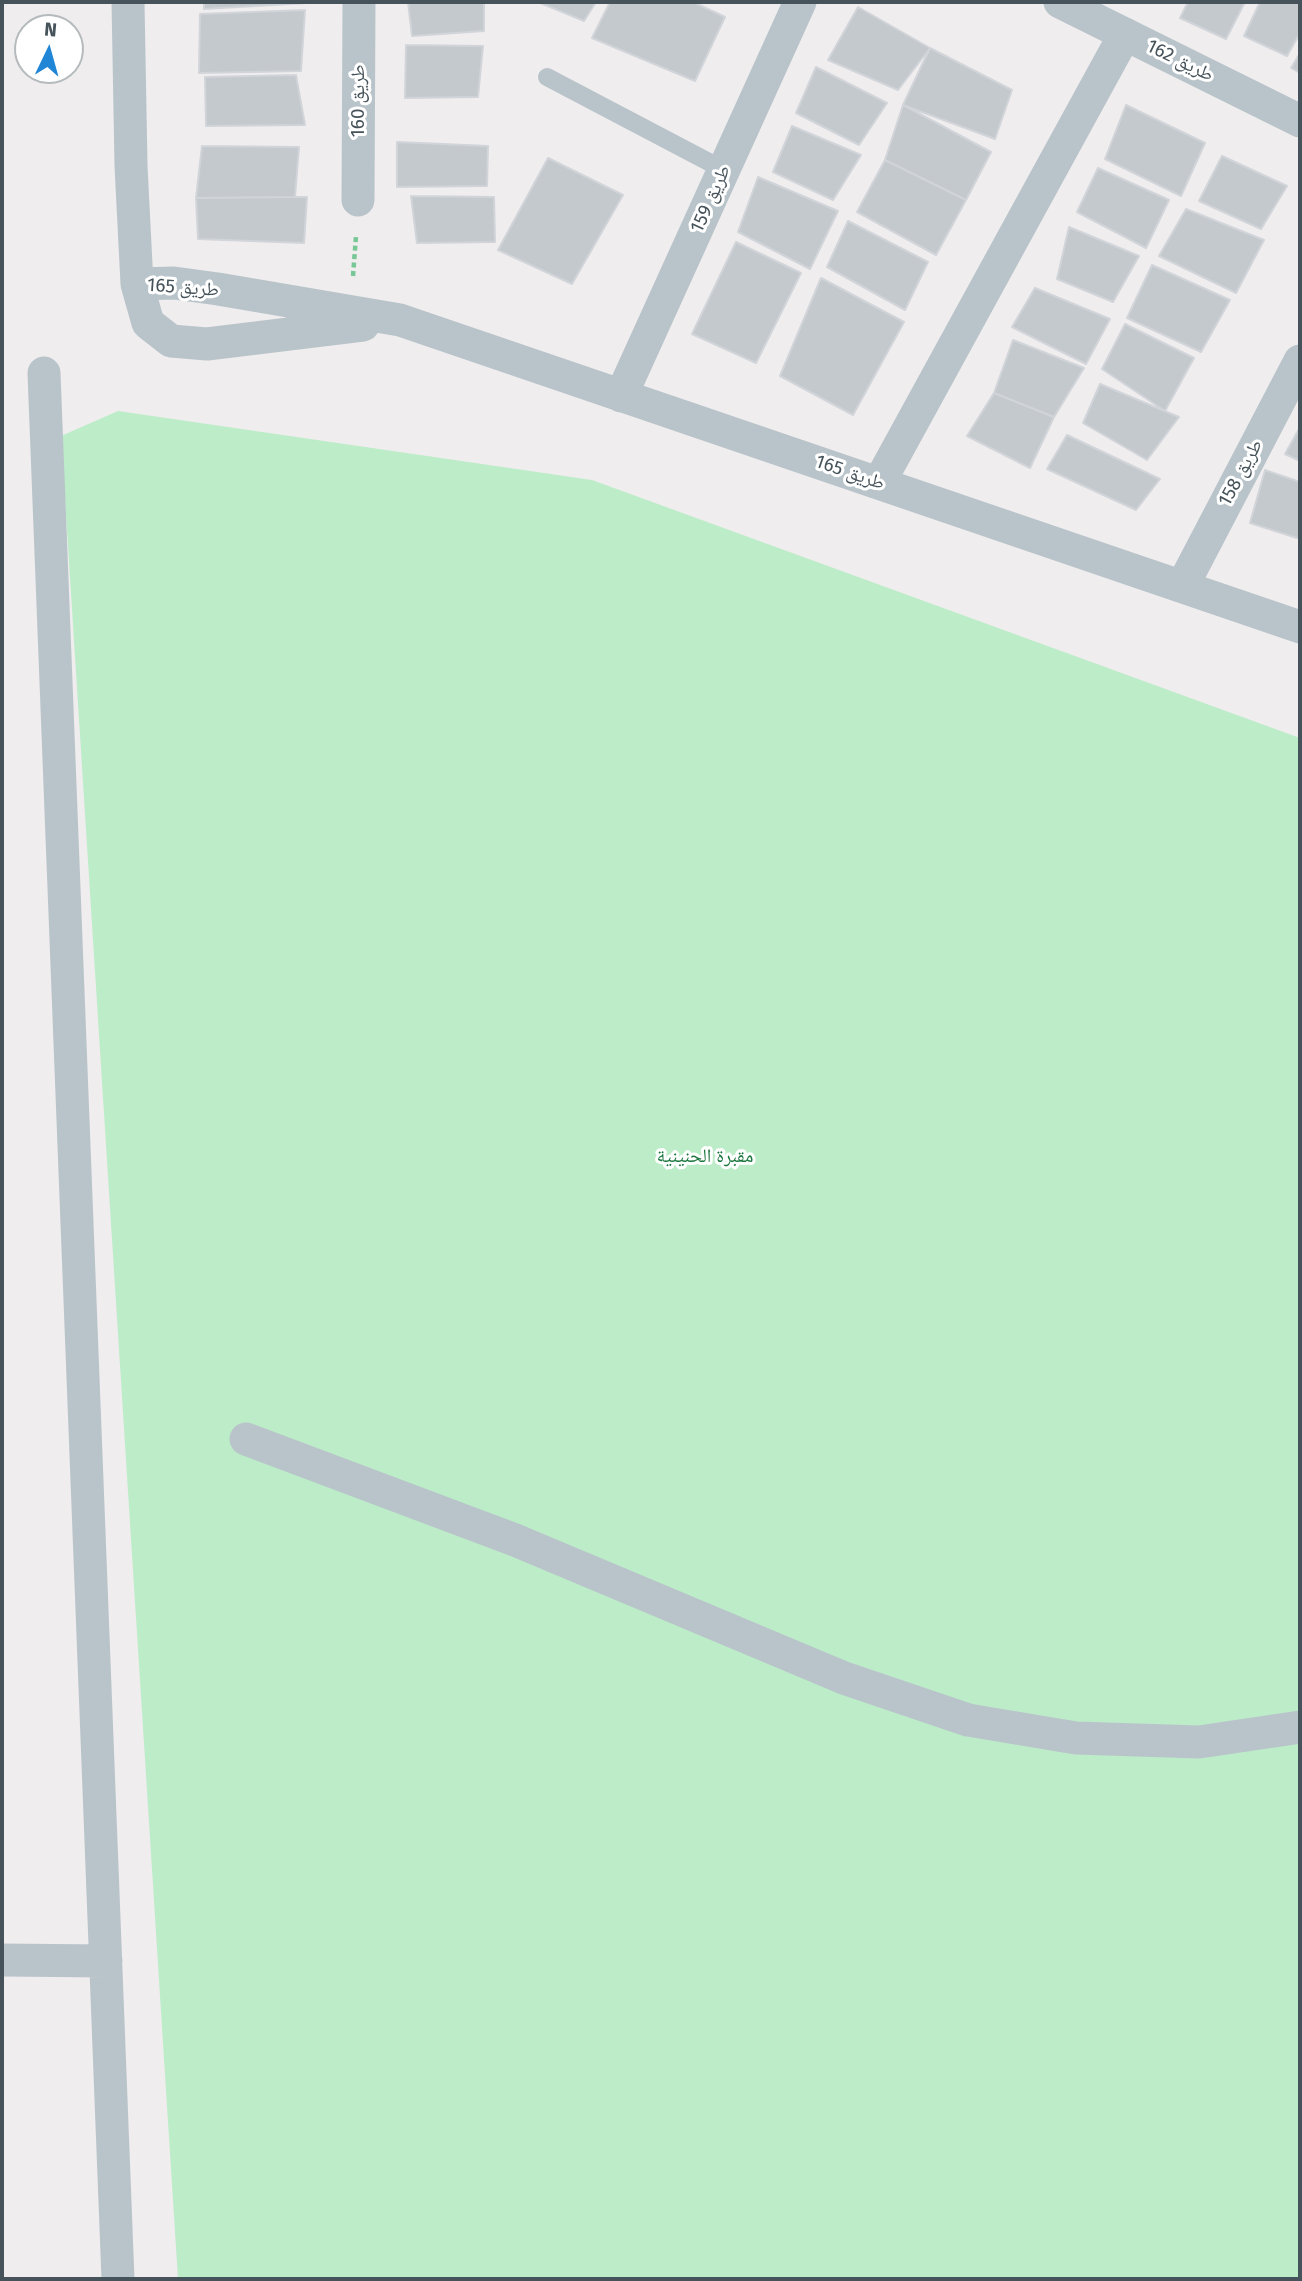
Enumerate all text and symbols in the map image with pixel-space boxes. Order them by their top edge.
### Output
north arrow [14,14,84,84]
text: N [43,18,58,42]
street label: طريق 162 [1143,35,1217,87]
street label: طريق 160 [348,65,370,137]
street label: طريق 159 [686,162,736,236]
street label: طريق 165 [146,274,220,302]
street label: طريق 158 [1214,436,1268,510]
street label: طريق 165 [812,451,888,495]
park label: مقبرة الحنينية [657,1146,753,1168]

